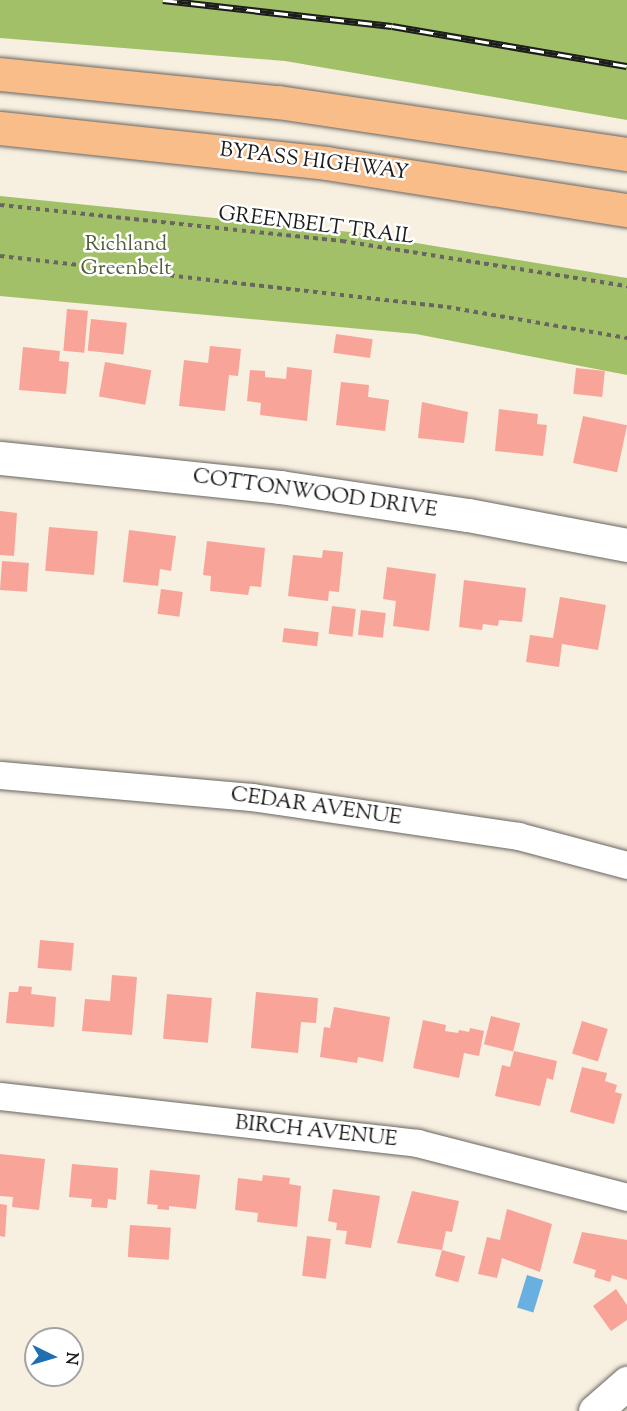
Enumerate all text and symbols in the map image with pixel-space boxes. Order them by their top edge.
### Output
street label: BYPASS HIGHWAY [218,138,410,186]
street label: GREENBELT TRAIL [217,202,415,250]
park label: Richland Greenbelt [81,232,171,282]
street label: COTTONWOOD DRIVE [191,464,439,524]
street label: CEDAR AVENUE [229,783,403,831]
street label: BIRCH AVENUE [234,1111,398,1153]
north arrow [24,1327,84,1387]
text: N [58,1351,82,1366]

